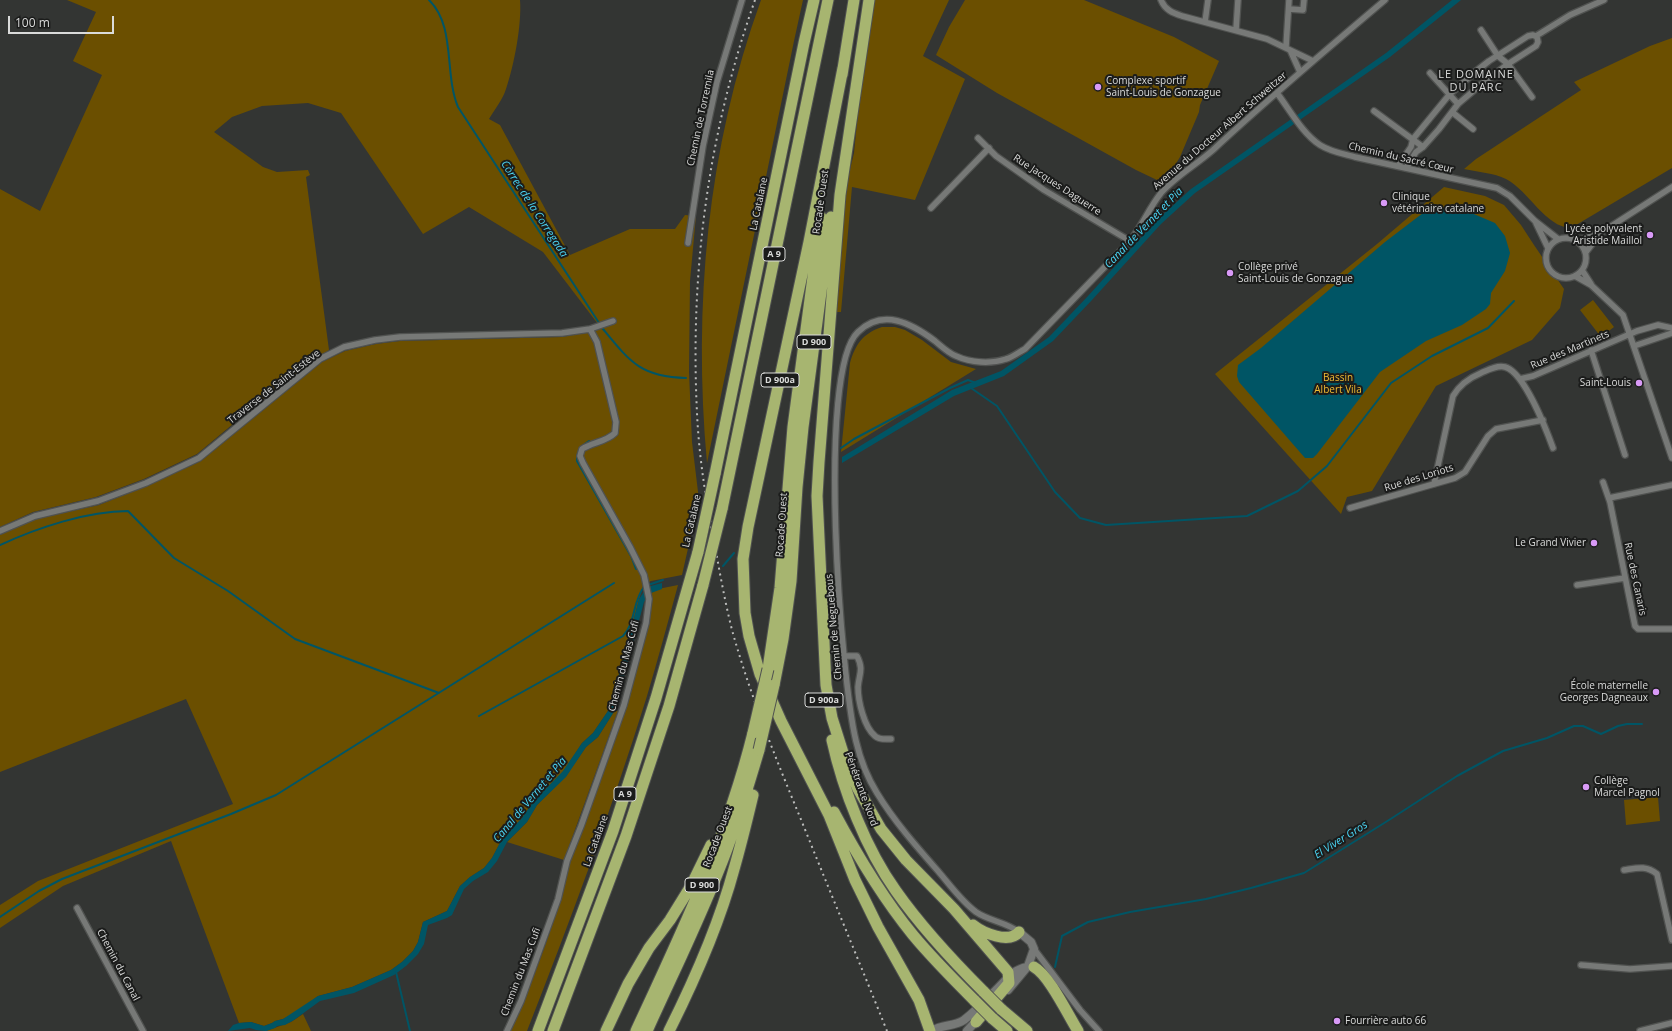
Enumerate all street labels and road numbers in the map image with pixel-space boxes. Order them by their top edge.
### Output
street label: Chemin de Torremila [685,69,717,167]
street label: Avenue du Docteur Albert Schweitzer [1151,70,1289,192]
street label: Chemin du Sacré Cœur [1347,140,1455,176]
street label: Rue Jacques Daguerre [1011,152,1103,218]
street label: Rocade Ouest [811,169,831,235]
street label: La Catalane [747,176,771,232]
road number: A 9 [763,247,785,261]
street label: Rue des Martinets [1529,328,1611,372]
road number: D 900 [797,335,831,349]
street label: Traverse de Saint-Estève [225,347,323,427]
road number: D 900a [761,373,799,387]
street label: Rue des Loriots [1383,462,1455,494]
street label: Rocade Ouest [774,492,790,558]
street label: La Catalane [680,493,704,549]
street label: Rue des Canaris [1621,541,1649,617]
street label: Chemin de Neguebous [823,574,845,680]
street label: Chemin du Mas Cufi [606,619,642,713]
road number: D 900a [805,693,843,707]
street label: Pénétrante Nord [842,750,880,828]
road number: A 9 [614,787,636,801]
street label: Rocade Ouest [701,805,735,869]
street label: La Catalane [581,813,611,869]
road number: D 900 [685,878,719,892]
street label: Chemin du Mas Cufi [499,926,543,1018]
street label: Chemin du Canal [94,927,142,1003]

